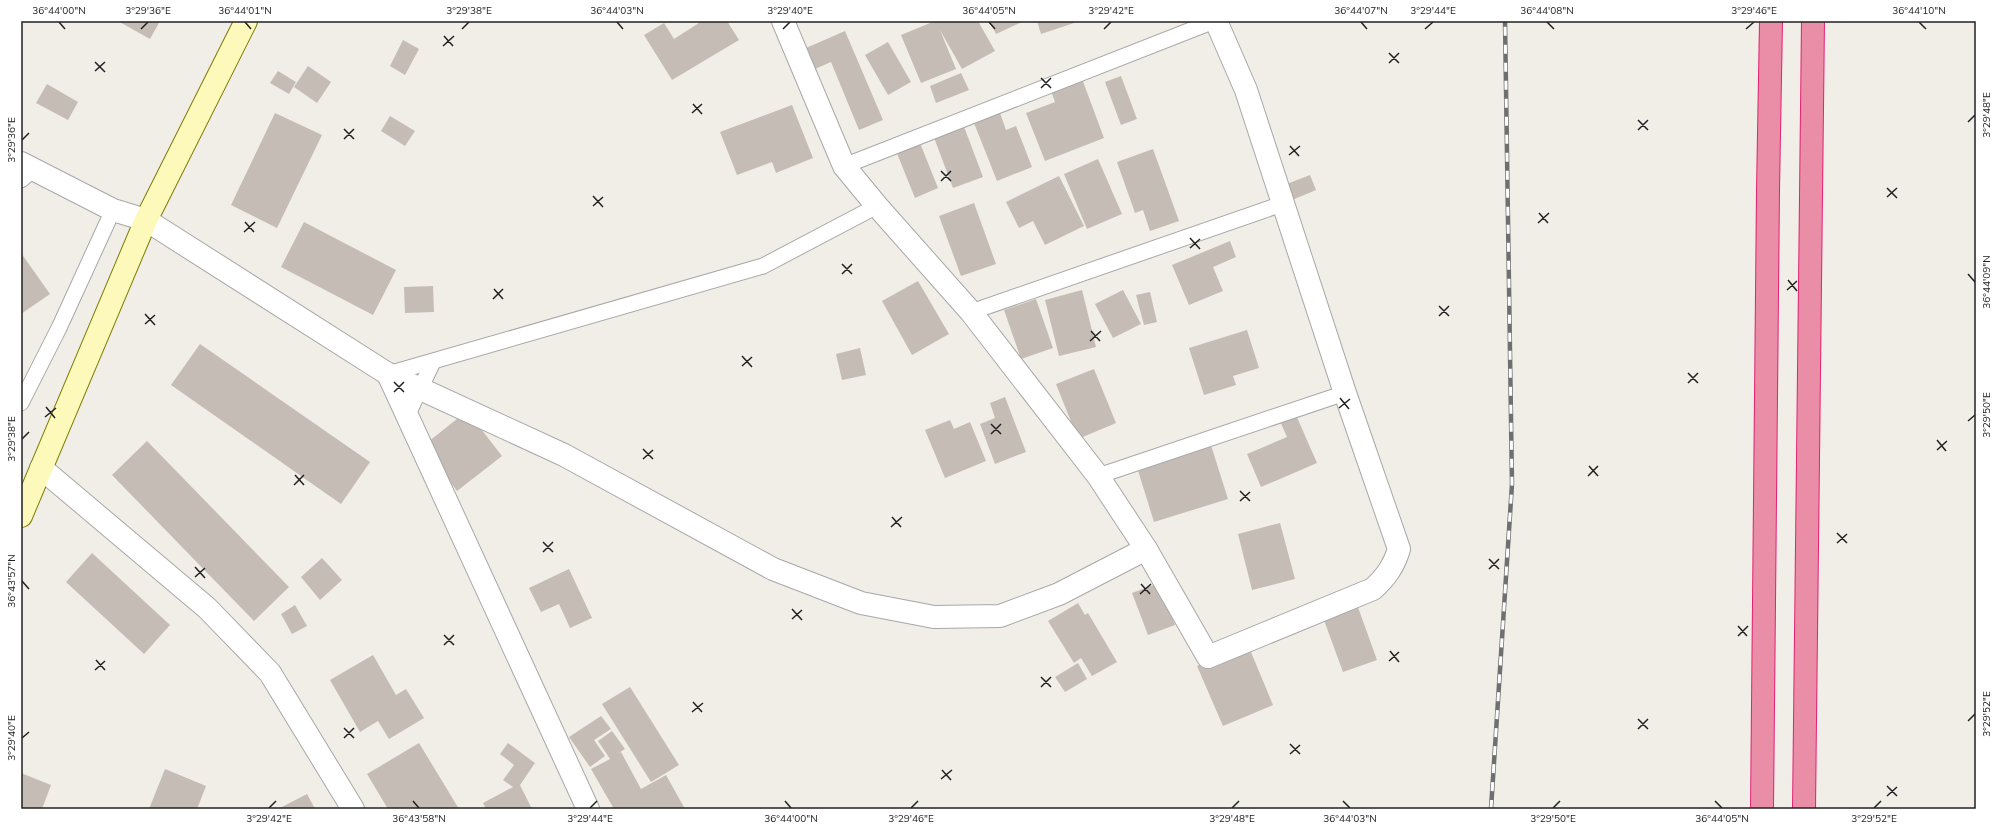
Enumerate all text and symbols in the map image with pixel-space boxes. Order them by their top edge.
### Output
text: 36°44'00"N [32,4,86,17]
text: 3°29'36"E [125,4,171,17]
text: 36°44'01"N [218,4,272,17]
text: 3°29'38"E [446,4,492,17]
text: 36°44'03"N [590,4,644,17]
text: 3°29'40"E [767,4,813,17]
text: 36°44'05"N [962,4,1016,17]
text: 3°29'42"E [1088,4,1134,17]
text: 36°44'07"N [1334,4,1388,17]
text: 3°29'44"E [1410,4,1456,17]
text: 36°44'08"N [1520,4,1574,17]
text: 3°29'46"E [1731,4,1777,17]
text: 36°44'10"N [1892,4,1946,17]
text: 3°29'48"E [1980,92,1993,138]
text: 3°29'36"E [5,117,18,163]
text: 36°44'09"N [1980,255,1993,309]
text: 3°29'50"E [1980,392,1993,438]
text: 3°29'38"E [5,416,18,462]
text: 36°43'57"N [5,554,18,608]
text: 3°29'52"E [1980,691,1993,737]
text: 3°29'40"E [5,715,18,761]
text: 3°29'42"E [246,812,292,825]
text: 36°43'58"N [392,812,446,825]
text: 3°29'44"E [567,812,613,825]
text: 36°44'00"N [764,812,818,825]
text: 3°29'46"E [888,812,934,825]
text: 3°29'48"E [1209,812,1255,825]
text: 36°44'03"N [1323,812,1377,825]
text: 3°29'50"E [1530,812,1576,825]
text: 36°44'05"N [1695,812,1749,825]
text: 3°29'52"E [1851,812,1897,825]

